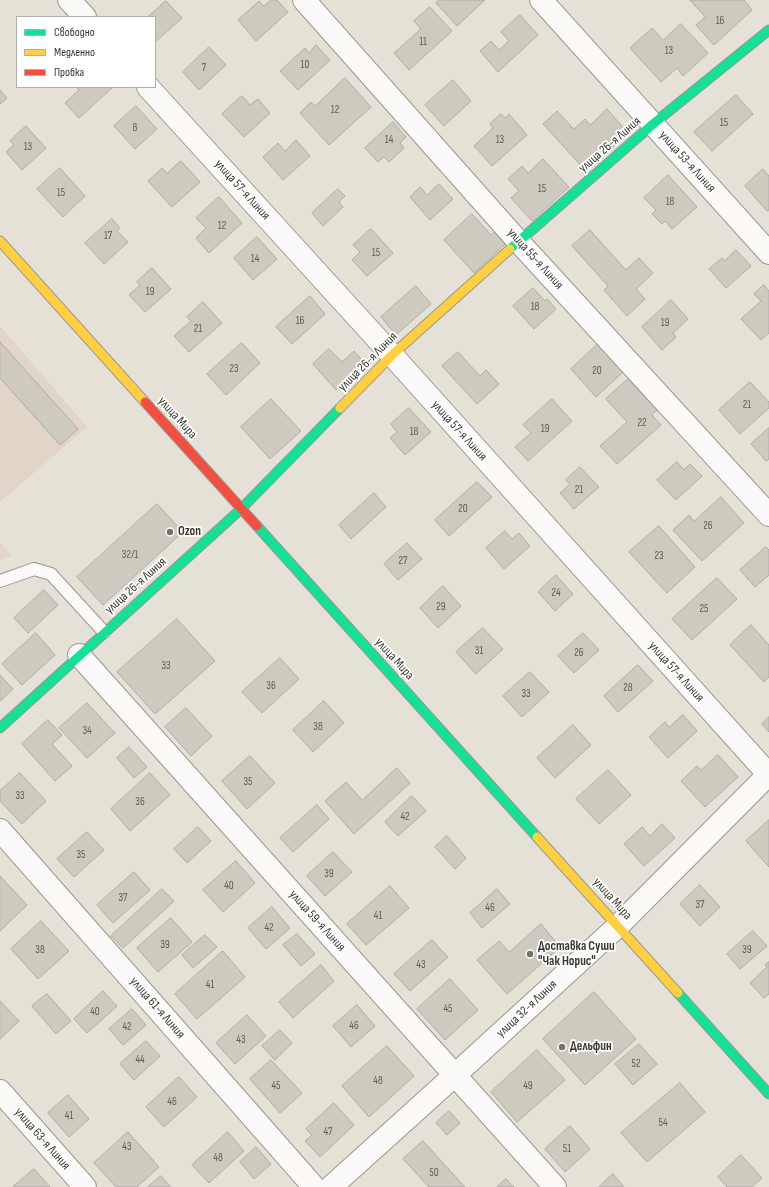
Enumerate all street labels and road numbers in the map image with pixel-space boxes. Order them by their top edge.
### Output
street label: улица 26-я Линия [576,114,644,176]
street label: улица 53-я Линия [655,128,719,196]
street label: улица 57-я Линия [211,157,273,223]
street label: улица 55-я Линия [504,225,566,293]
street label: улица 26-я Линия [335,329,401,395]
street label: улица Мира [154,394,200,442]
street label: улица 57-я Линия [428,398,490,464]
street label: улица 26-я Линия [102,554,170,618]
street label: улица Мира [371,635,417,683]
street label: улица 57-я Линия [645,639,707,705]
street label: улица Мира [589,875,635,923]
street label: улица 59-я Линия [285,887,349,955]
street label: улица 61-я Линия [126,974,188,1042]
street label: улица 32-я Линия [493,977,561,1041]
street label: улица 63-я Линия [11,1105,73,1173]

